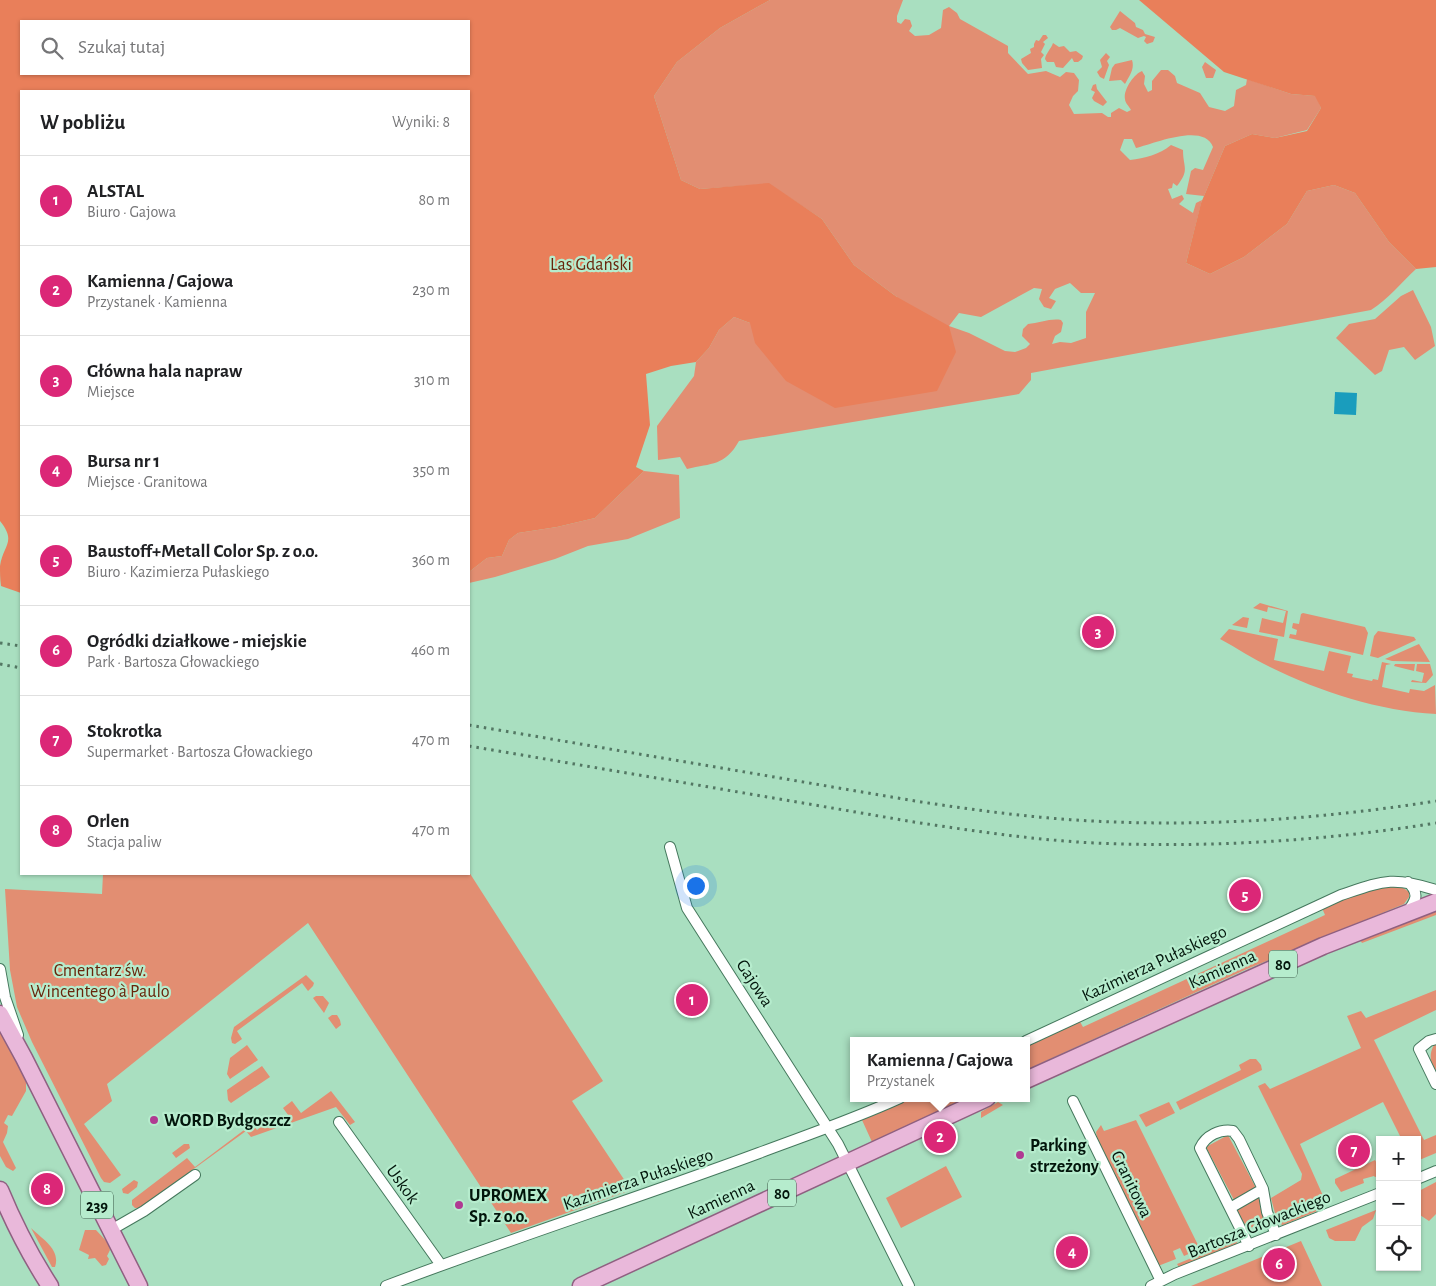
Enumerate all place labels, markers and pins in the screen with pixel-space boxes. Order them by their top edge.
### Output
pin: 3 [1082,613,1114,651]
pin: 5 [1229,876,1261,914]
pin: 1 [676,981,708,1019]
place label: WORD Bydgoszcz [164,1112,291,1130]
marker: WORD Bydgoszcz [148,1114,160,1126]
pin: 2 [924,1118,956,1156]
pin: 7 [1338,1132,1370,1170]
place label: Parking strzeżony [1030,1137,1100,1176]
marker: Parking strzeżony [1014,1149,1026,1161]
pin: 8 [31,1170,63,1208]
place label: UPROMEX Sp. z o.o. [469,1187,547,1226]
marker: UPROMEX Sp. z o.o. [453,1199,465,1211]
pin: 4 [1056,1233,1088,1271]
pin: 6 [1263,1245,1295,1283]

